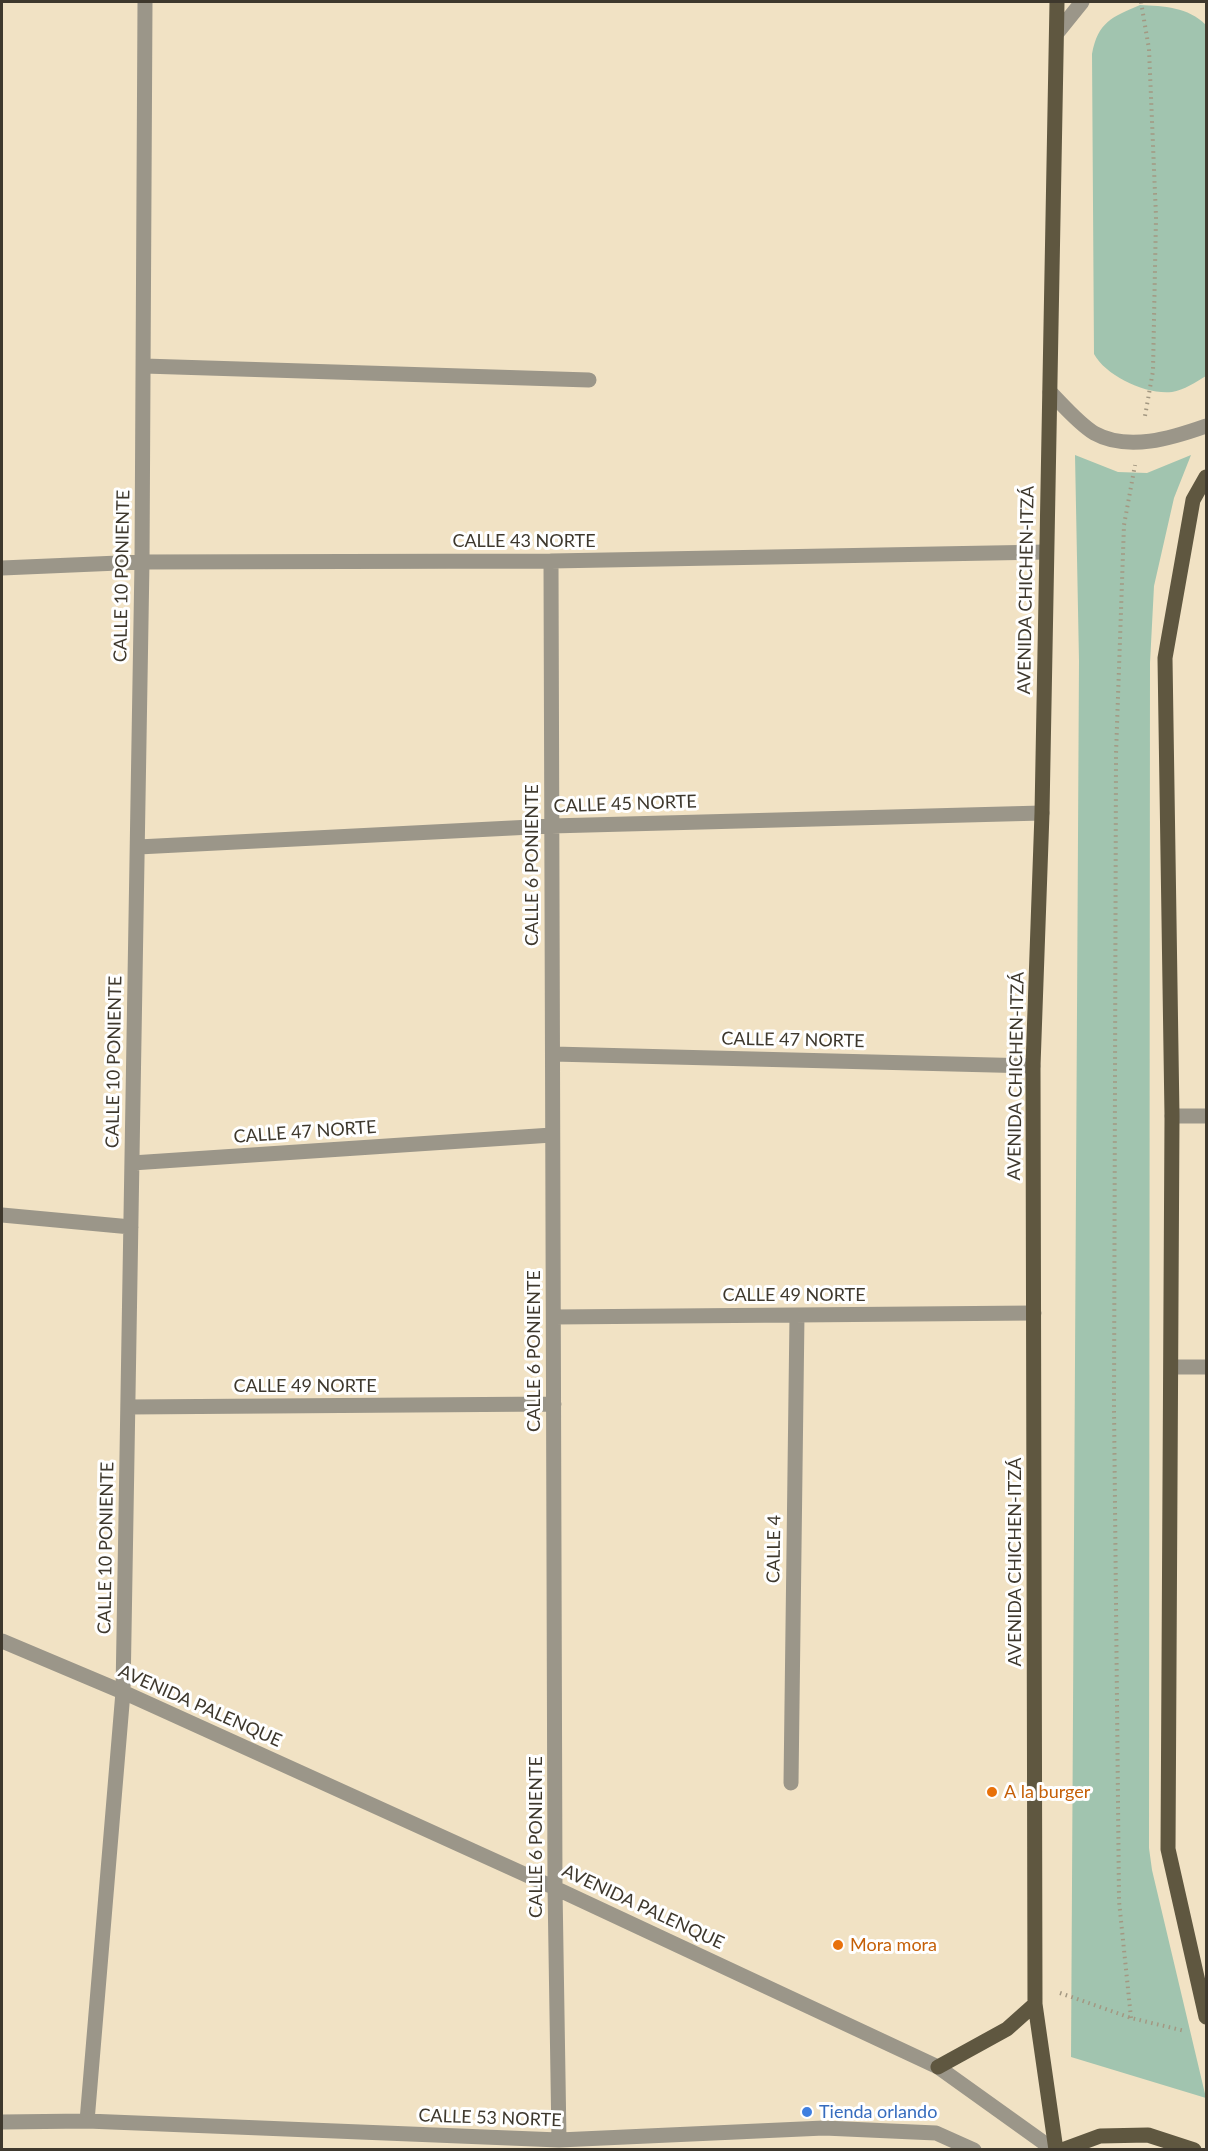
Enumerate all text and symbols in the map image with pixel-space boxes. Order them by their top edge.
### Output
street label: AVENIDA CHICHEN-ITZÁ [1013,485,1039,695]
street label: CALLE 10 PONIENTE [110,490,134,662]
street label: CALLE 43 NORTE [452,530,596,552]
street label: CALLE 6 PONIENTE [521,784,543,946]
street label: CALLE 45 NORTE [553,791,697,817]
street label: AVENIDA CHICHEN-ITZÁ [1003,971,1029,1181]
street label: CALLE 10 PONIENTE [102,976,126,1148]
street label: CALLE 47 NORTE [721,1028,865,1052]
street label: CALLE 47 NORTE [233,1116,377,1148]
street label: CALLE 6 PONIENTE [523,1270,545,1432]
street label: CALLE 49 NORTE [722,1284,866,1306]
street label: CALLE 49 NORTE [233,1375,377,1397]
street label: AVENIDA CHICHEN-ITZÁ [1004,1458,1026,1666]
street label: CALLE 10 PONIENTE [94,1462,118,1634]
street label: CALLE 4 [763,1515,785,1583]
street label: AVENIDA PALENQUE [115,1660,285,1752]
street label: CALLE 6 PONIENTE [525,1756,547,1918]
place label: A la burger [1004,1781,1090,1803]
marker: A la burger [985,1785,999,1799]
street label: AVENIDA PALENQUE [559,1860,727,1954]
place label: Mora mora [850,1934,937,1956]
marker: Mora mora [831,1938,845,1952]
place label: Tienda orlando [819,2101,937,2123]
street label: CALLE 53 NORTE [418,2105,562,2131]
marker: Tienda orlando [800,2105,814,2119]

